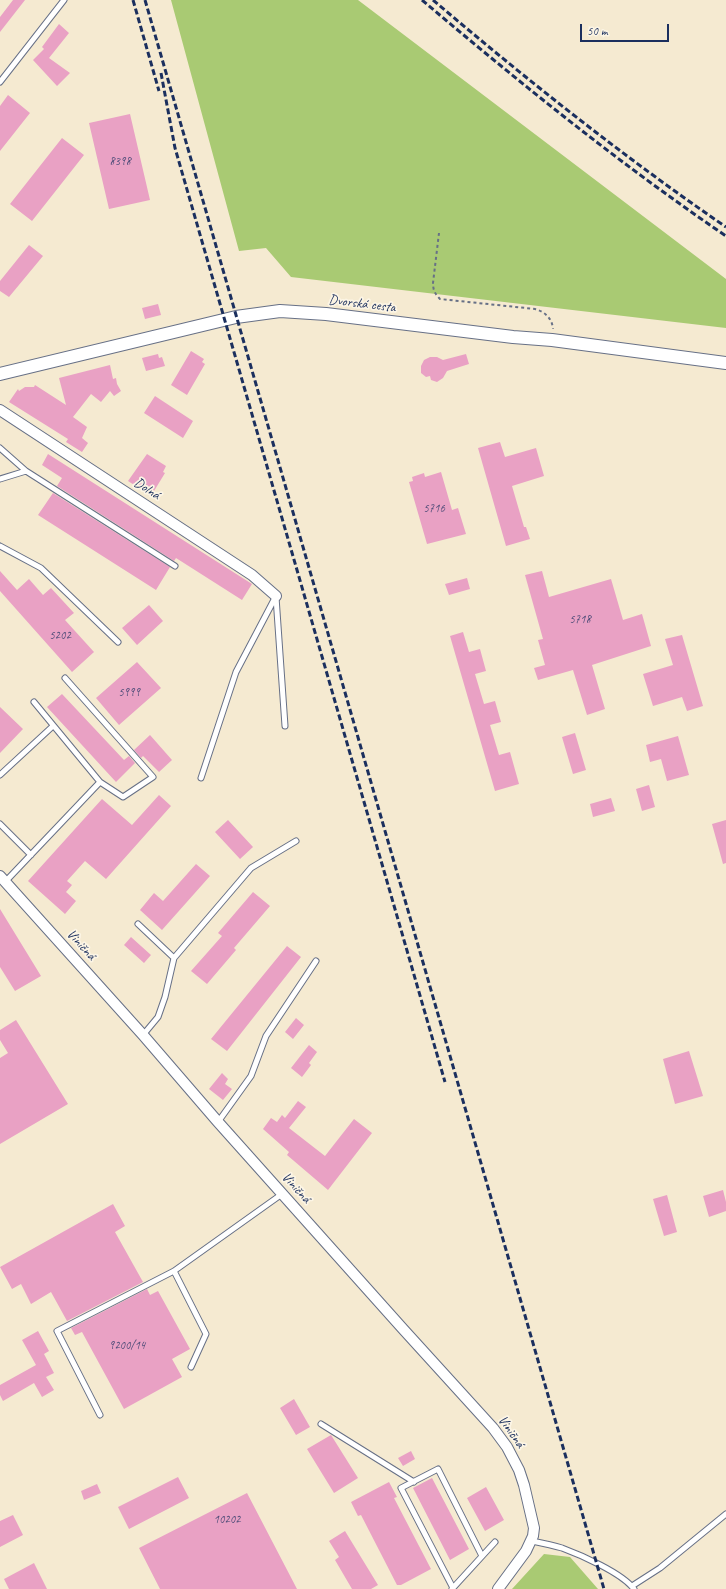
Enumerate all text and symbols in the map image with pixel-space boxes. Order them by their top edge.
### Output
scale bar [582,16,671,42]
text: 50 m [587,23,607,39]
house number: 8398 [109,155,131,169]
street label: Dvorská cesta [328,292,396,316]
street label: Dolná [131,474,163,504]
house number: 5716 [423,502,445,516]
house number: 5718 [569,613,591,627]
house number: 5202 [49,629,71,643]
house number: 5999 [118,686,140,700]
street label: Viničná [63,926,99,964]
street label: Viničná [278,1169,314,1207]
house number: 9200/14 [109,1339,145,1353]
street label: Viničná [494,1413,528,1451]
house number: 10202 [214,1513,240,1527]

